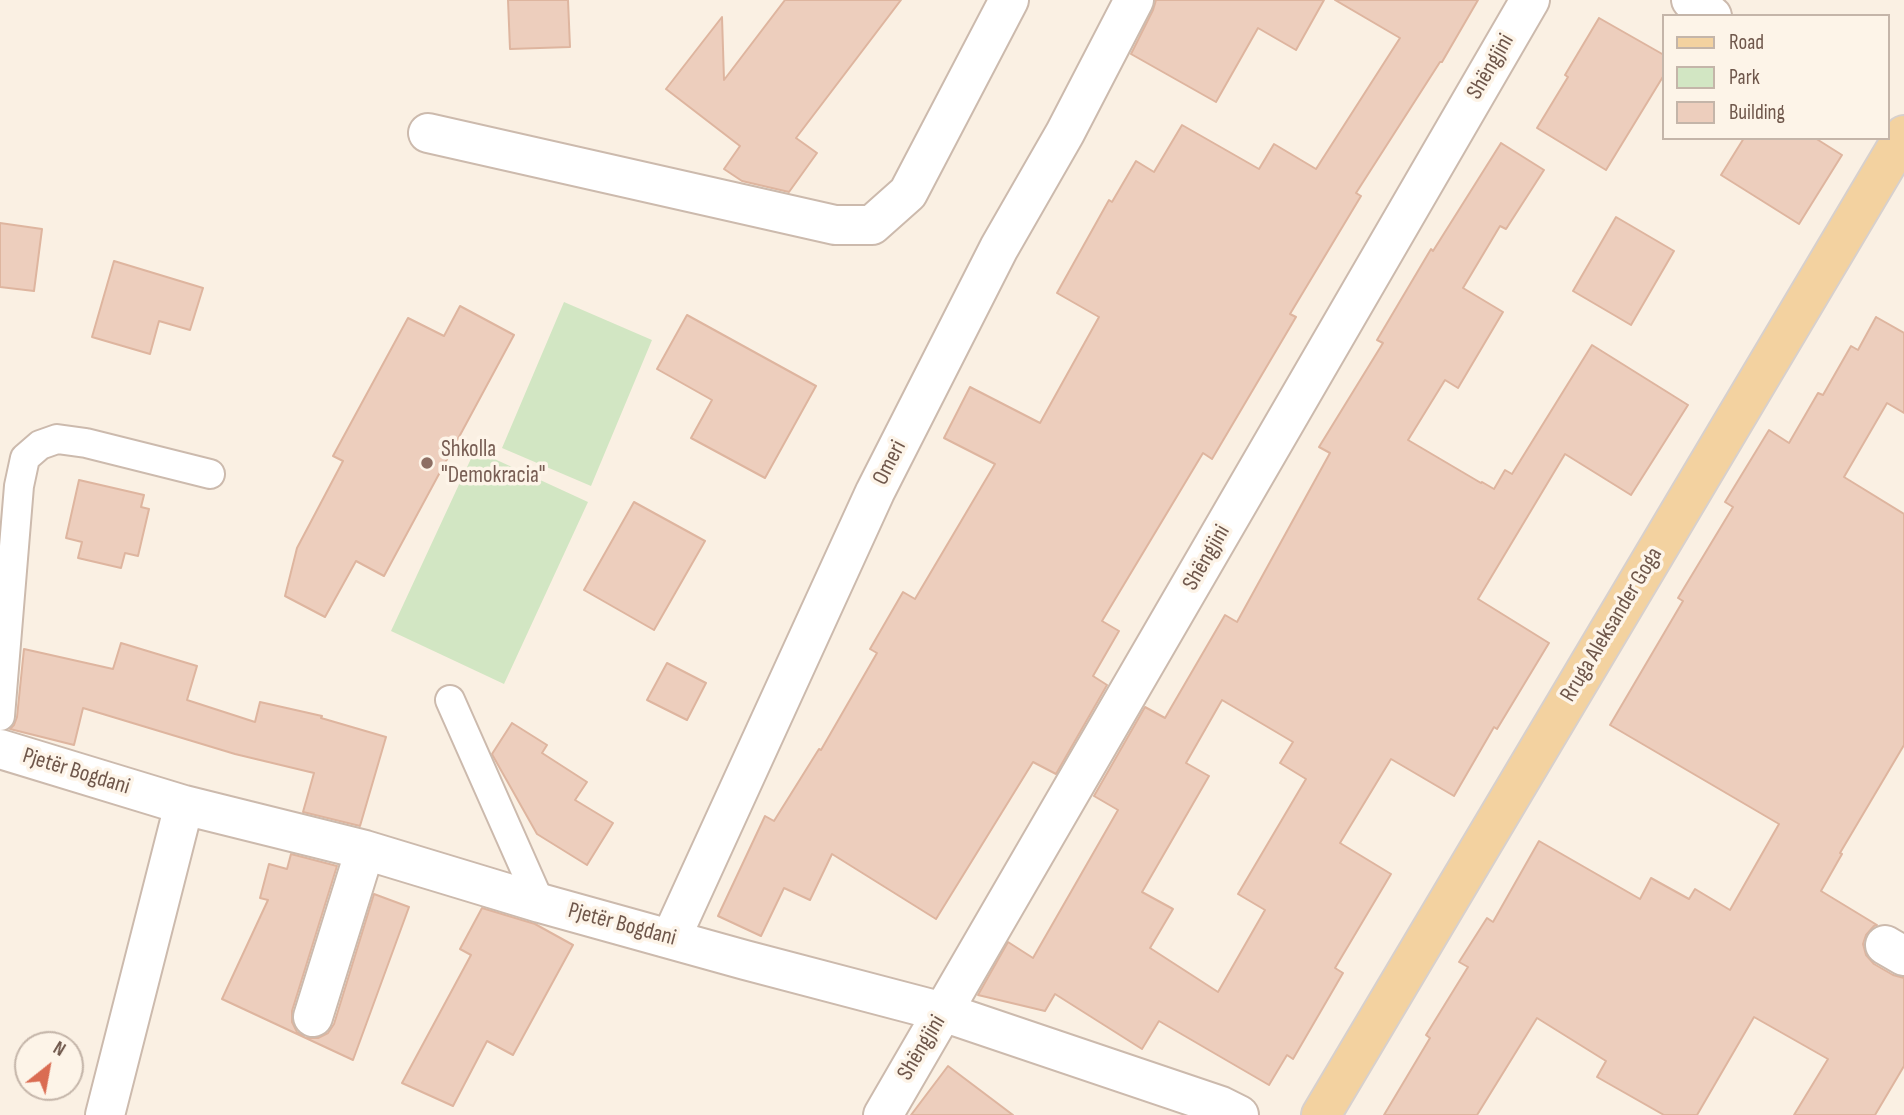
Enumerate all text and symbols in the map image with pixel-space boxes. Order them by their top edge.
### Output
legend [1662,14,1890,140]
street label: Shëngjini [1461,29,1521,105]
text: Road [1729,30,1764,55]
text: Park [1729,65,1760,90]
text: Building [1729,100,1785,125]
place label: Shkolla "Demokracia" [441,436,546,490]
street label: Omeri [867,436,913,490]
marker: Shkolla "Demokracia" [419,455,435,471]
street label: Shëngjini [1177,520,1237,596]
street label: Rruga Aleksander Goga [1555,543,1669,707]
street label: Pjetër Bogdani [19,743,133,801]
street label: Pjetër Bogdani [565,897,679,953]
street label: Shëngjini [892,1010,952,1086]
north arrow [14,1031,84,1101]
text: N [49,1037,69,1062]

